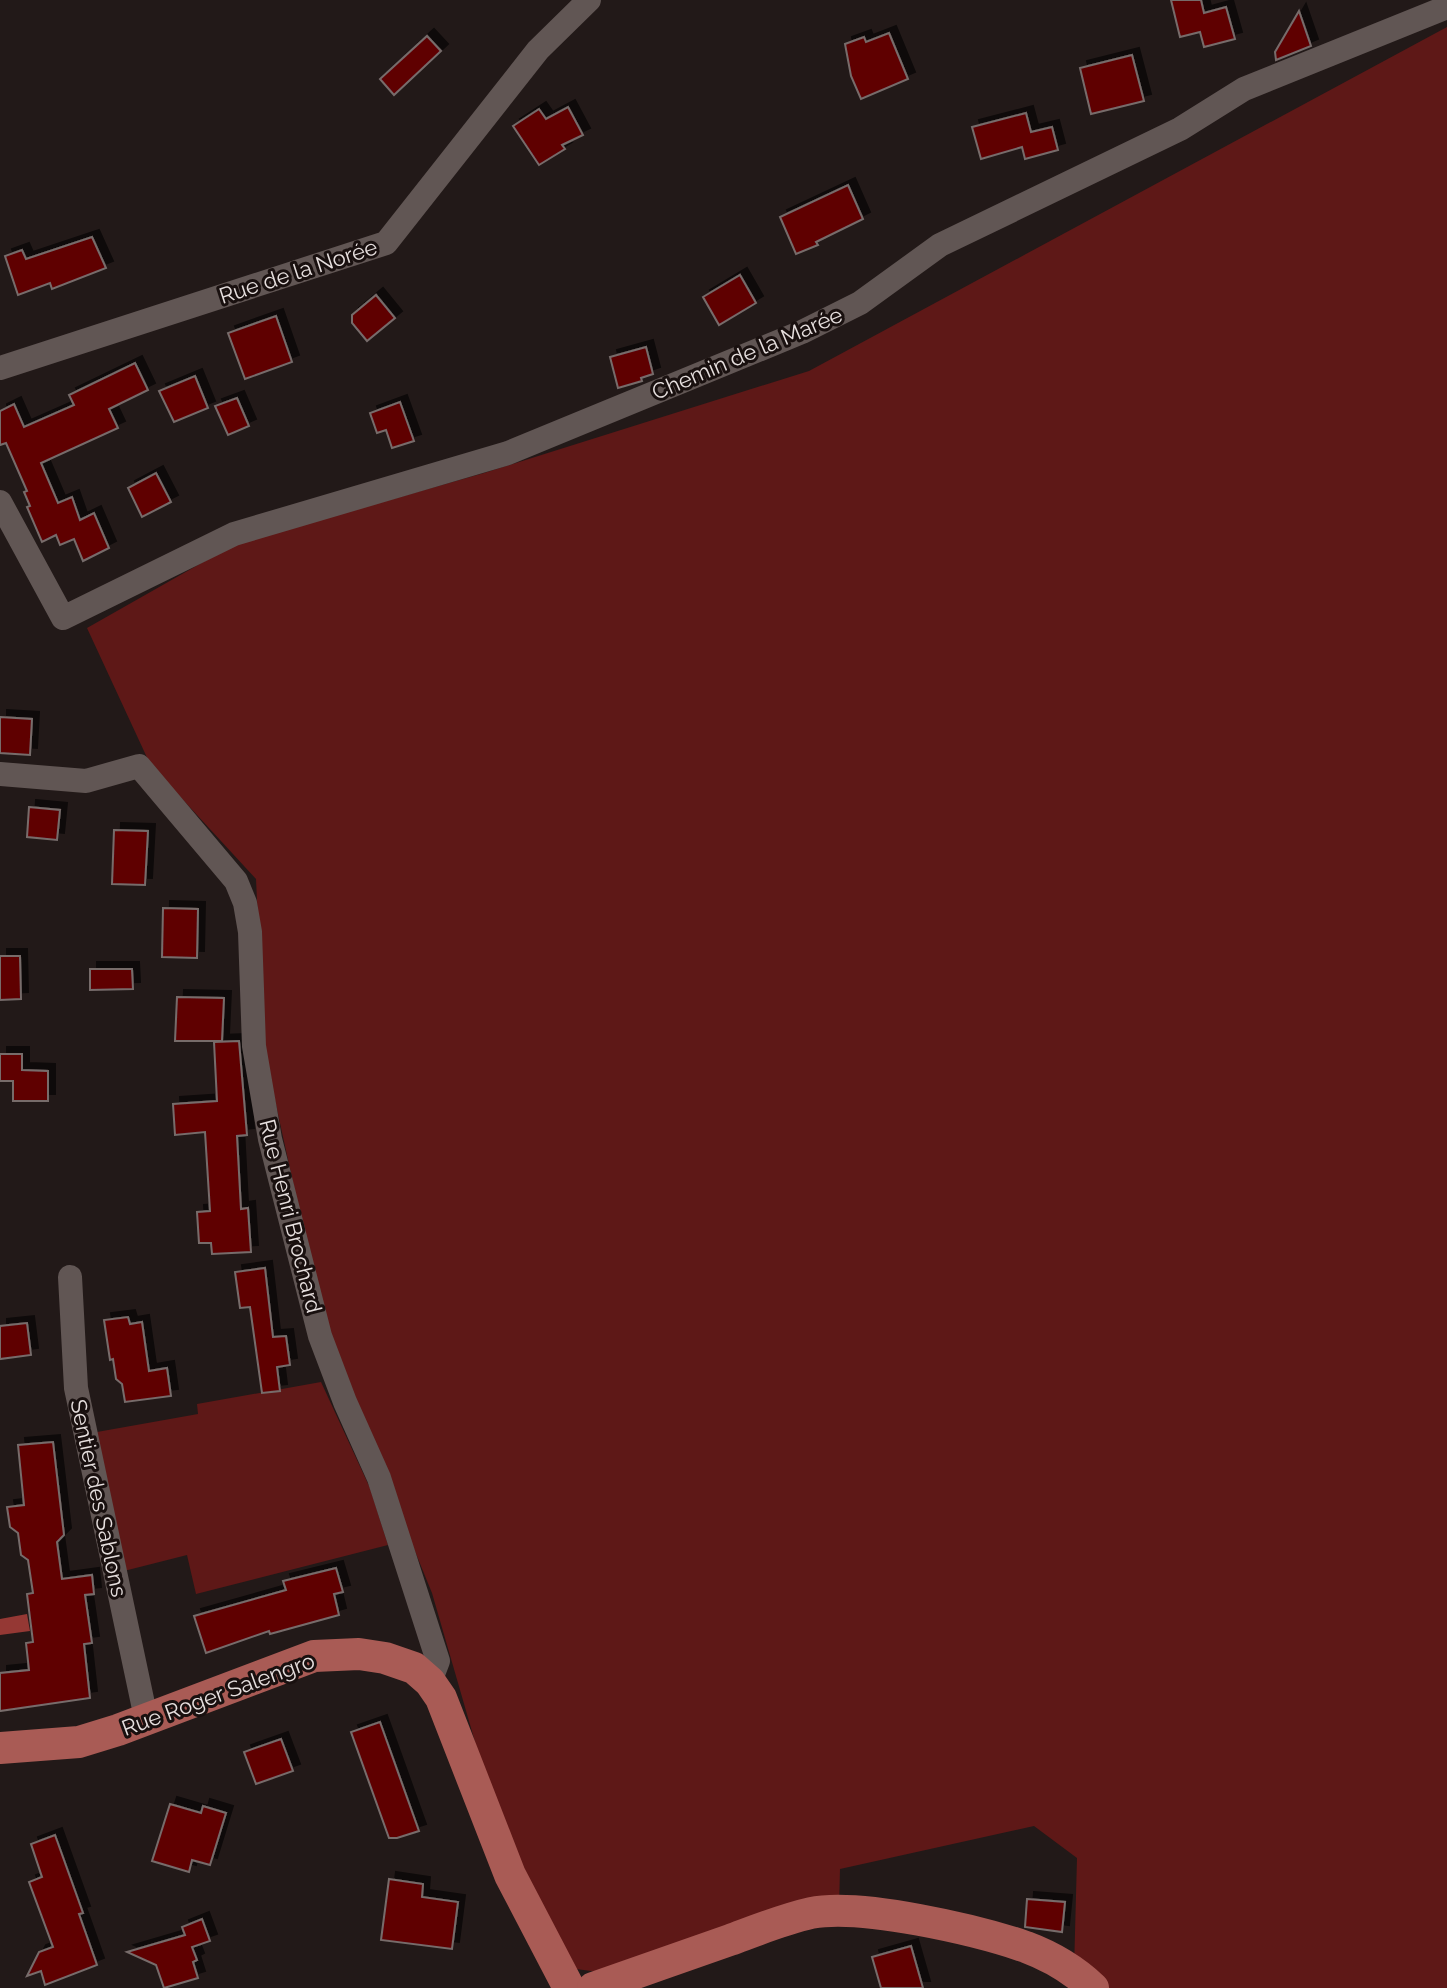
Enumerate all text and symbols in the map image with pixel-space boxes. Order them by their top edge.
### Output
street label: Rue de la Norée [216,233,380,309]
street label: Chemin de la Marée [648,301,846,405]
street label: Rue Henri Brochard [254,1116,328,1316]
street label: Sentier des Sablons [65,1397,133,1599]
street label: Rue Roger Salengro [118,1647,318,1741]

